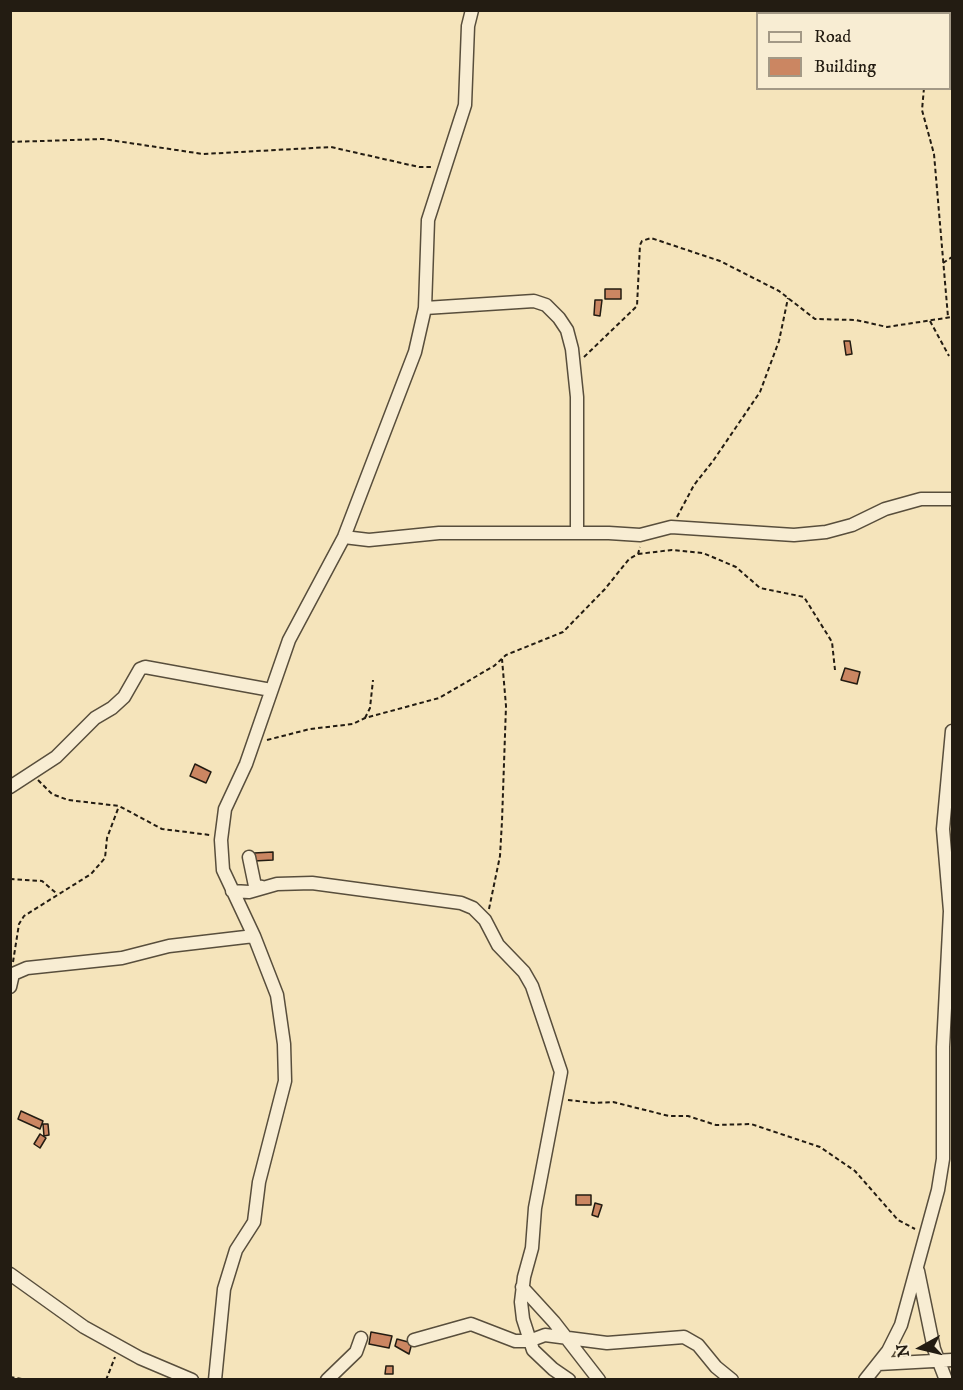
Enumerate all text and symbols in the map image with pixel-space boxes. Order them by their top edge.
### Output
legend [756,12,951,90]
text: Road [814,26,851,48]
text: Building [814,56,876,78]
north arrow [891,1318,951,1378]
text: N [892,1343,914,1358]

